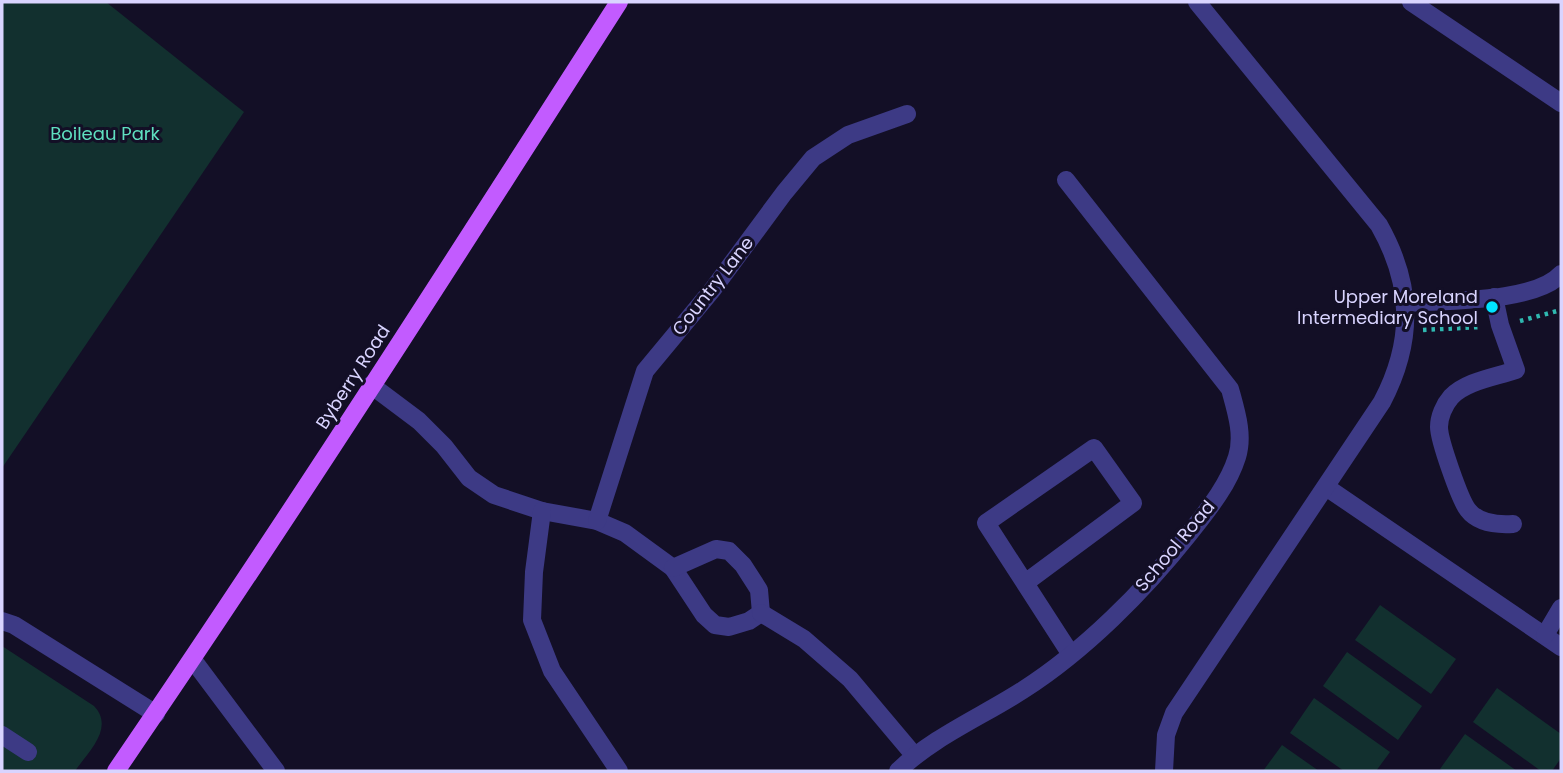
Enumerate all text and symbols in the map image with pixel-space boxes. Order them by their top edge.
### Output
park label: Boileau Park [50,121,161,146]
street label: Country Lane [666,231,759,340]
place label: Upper Moreland Intermediary School [1297,284,1478,330]
marker: Upper Moreland Intermediary School [1484,299,1500,315]
street label: Byberry Road [310,320,396,434]
street label: School Road [1129,495,1220,597]

